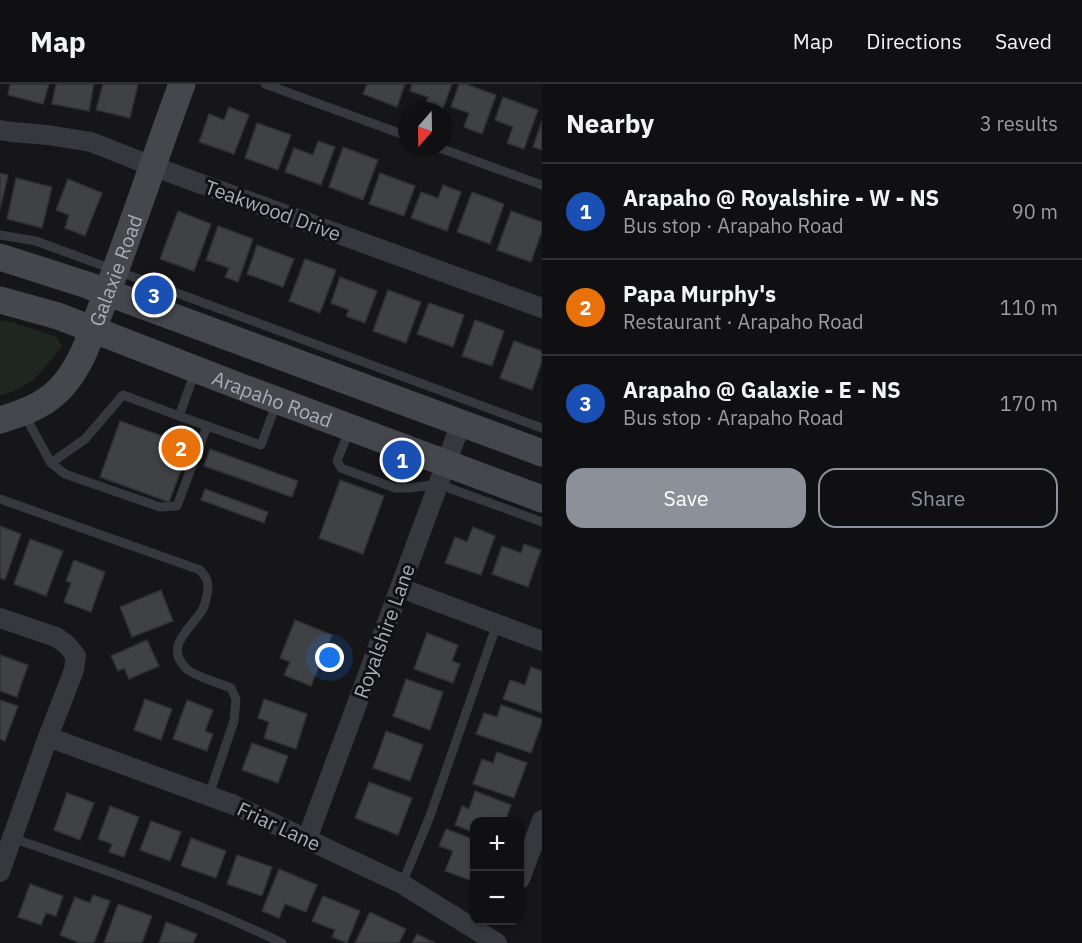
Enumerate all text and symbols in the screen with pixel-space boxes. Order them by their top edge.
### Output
text: Map [30,23,86,60]
text: Map [793,27,833,55]
text: Directions [866,27,962,55]
text: Saved [995,27,1052,55]
north arrow [398,102,452,156]
text: Nearby [566,106,654,140]
text: 3 results [980,110,1058,137]
street label: Teakwood Drive [201,173,345,247]
text: Arapaho @ Royalshire - W - NS [623,183,939,212]
text: 1 [580,198,592,225]
text: 90 m [1012,198,1058,225]
street label: Galaxie Road [82,211,148,330]
text: Bus stop · Arapaho Road [623,212,843,239]
pin: 3 [134,272,174,318]
text: Papa Murphy's [623,279,776,308]
text: 2 [580,294,592,321]
text: 110 m [1000,294,1058,321]
text: Restaurant · Arapaho Road [623,308,864,335]
street label: Arapaho Road [209,364,336,433]
text: Arapaho @ Galaxie - E - NS [623,375,901,404]
text: 3 [580,390,592,417]
text: 170 m [1000,390,1058,417]
text: Bus stop · Arapaho Road [623,404,843,431]
pin: 2 [162,426,201,470]
pin: 1 [382,438,422,482]
button: Save [566,468,806,528]
button: Share [818,468,1058,528]
street label: Royalshire Lane [347,560,421,702]
your location [315,643,344,672]
street label: Friar Lane [233,795,325,857]
map controls [470,817,524,925]
button: + [470,817,524,871]
button: − [470,871,524,925]

